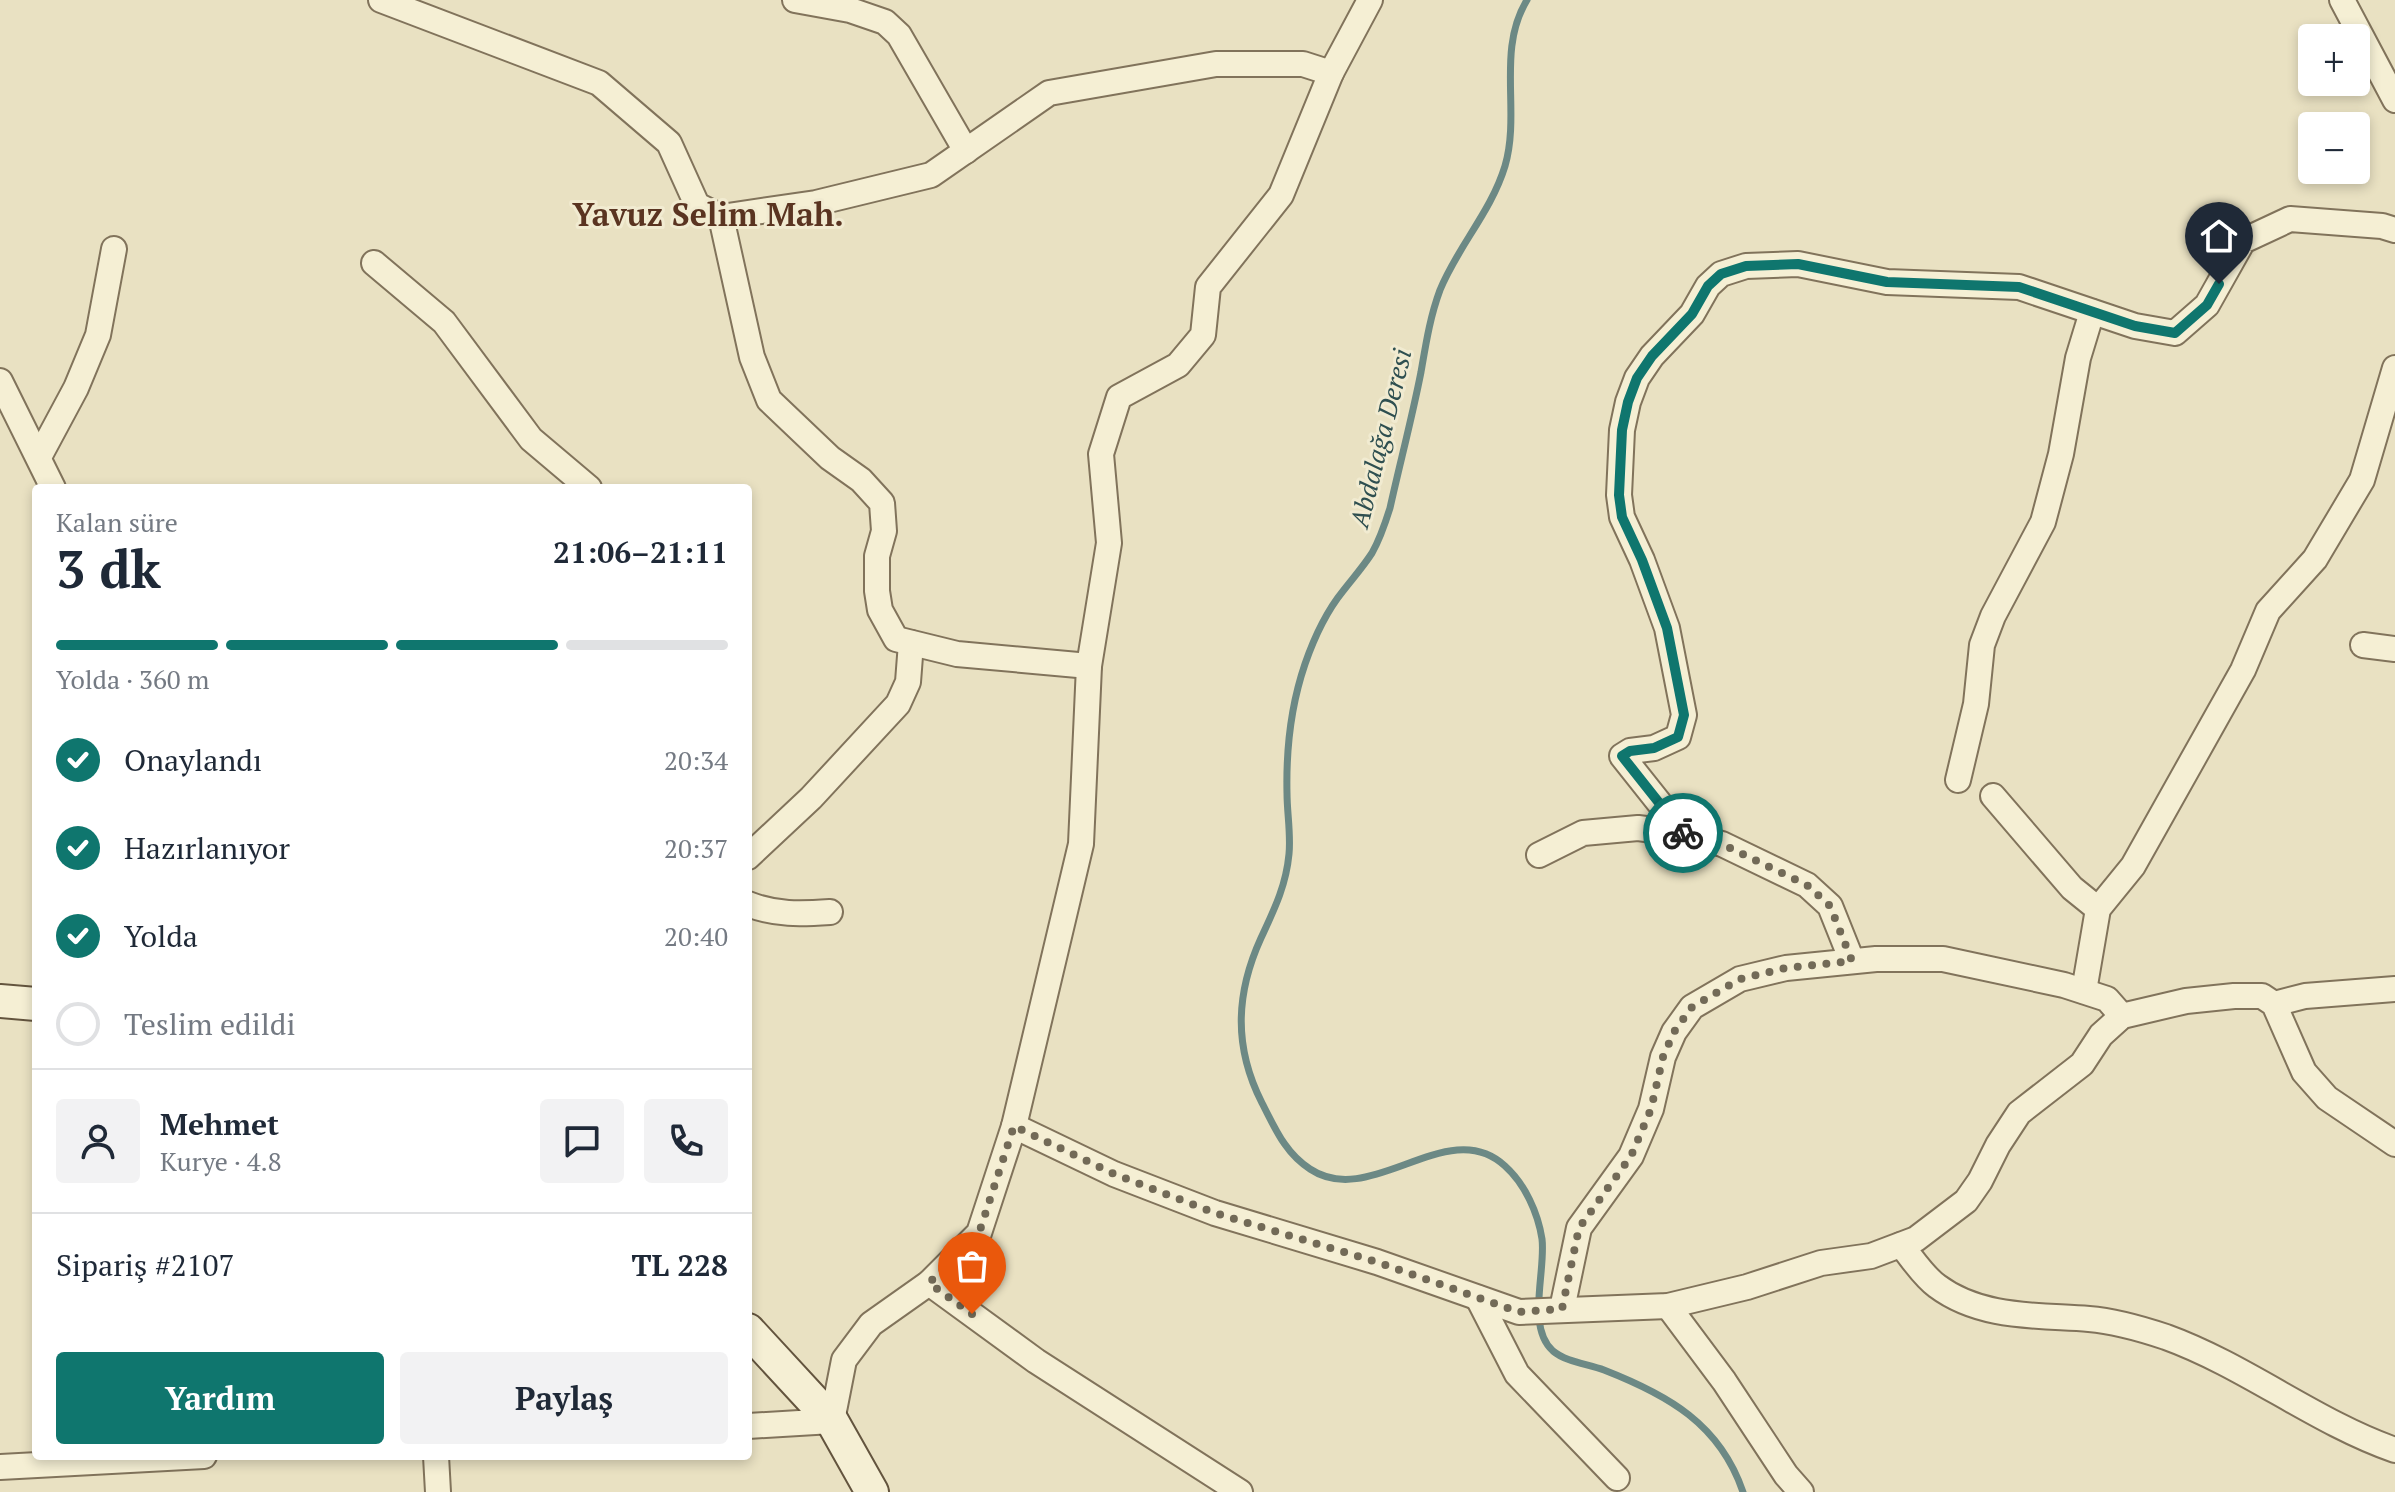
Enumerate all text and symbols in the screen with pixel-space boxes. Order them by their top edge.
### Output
map controls [2298,24,2370,184]
button: + [2298,24,2370,96]
button: − [2298,112,2370,184]
district label: Yavuz Selim Mah. [572,193,844,235]
pin [2185,202,2253,284]
icon: home [2197,214,2241,258]
water label: Abdalağa Deresi [1341,345,1419,533]
text: Kalan süre [56,505,178,539]
text: 21:06–21:11 [553,532,728,572]
text: 3 dk [56,534,161,603]
text: Yolda · 360 m [56,662,209,696]
icon: check [56,738,100,782]
text: Onaylandı [124,740,262,780]
text: 20:34 [664,743,728,777]
courier [1643,793,1723,873]
icon: bike [1661,811,1705,855]
icon: check [56,826,100,870]
text: Hazırlanıyor [124,828,290,868]
text: 20:37 [664,831,728,865]
icon: check [56,914,100,958]
text: Yolda [124,916,198,956]
text: 20:40 [664,919,728,953]
text: Teslim edildi [124,1004,295,1044]
button: person [56,1099,140,1183]
button: chat [540,1099,624,1183]
button: phone [644,1099,728,1183]
text: Mehmet [160,1104,279,1144]
text: Kurye · 4.8 [160,1144,282,1178]
pin [938,1232,1006,1314]
icon: bag [950,1244,994,1288]
text: Sipariş #2107 [56,1245,235,1285]
text: TL 228 [632,1245,728,1285]
button: Yardım [56,1352,384,1444]
button: Paylaş [400,1352,728,1444]

